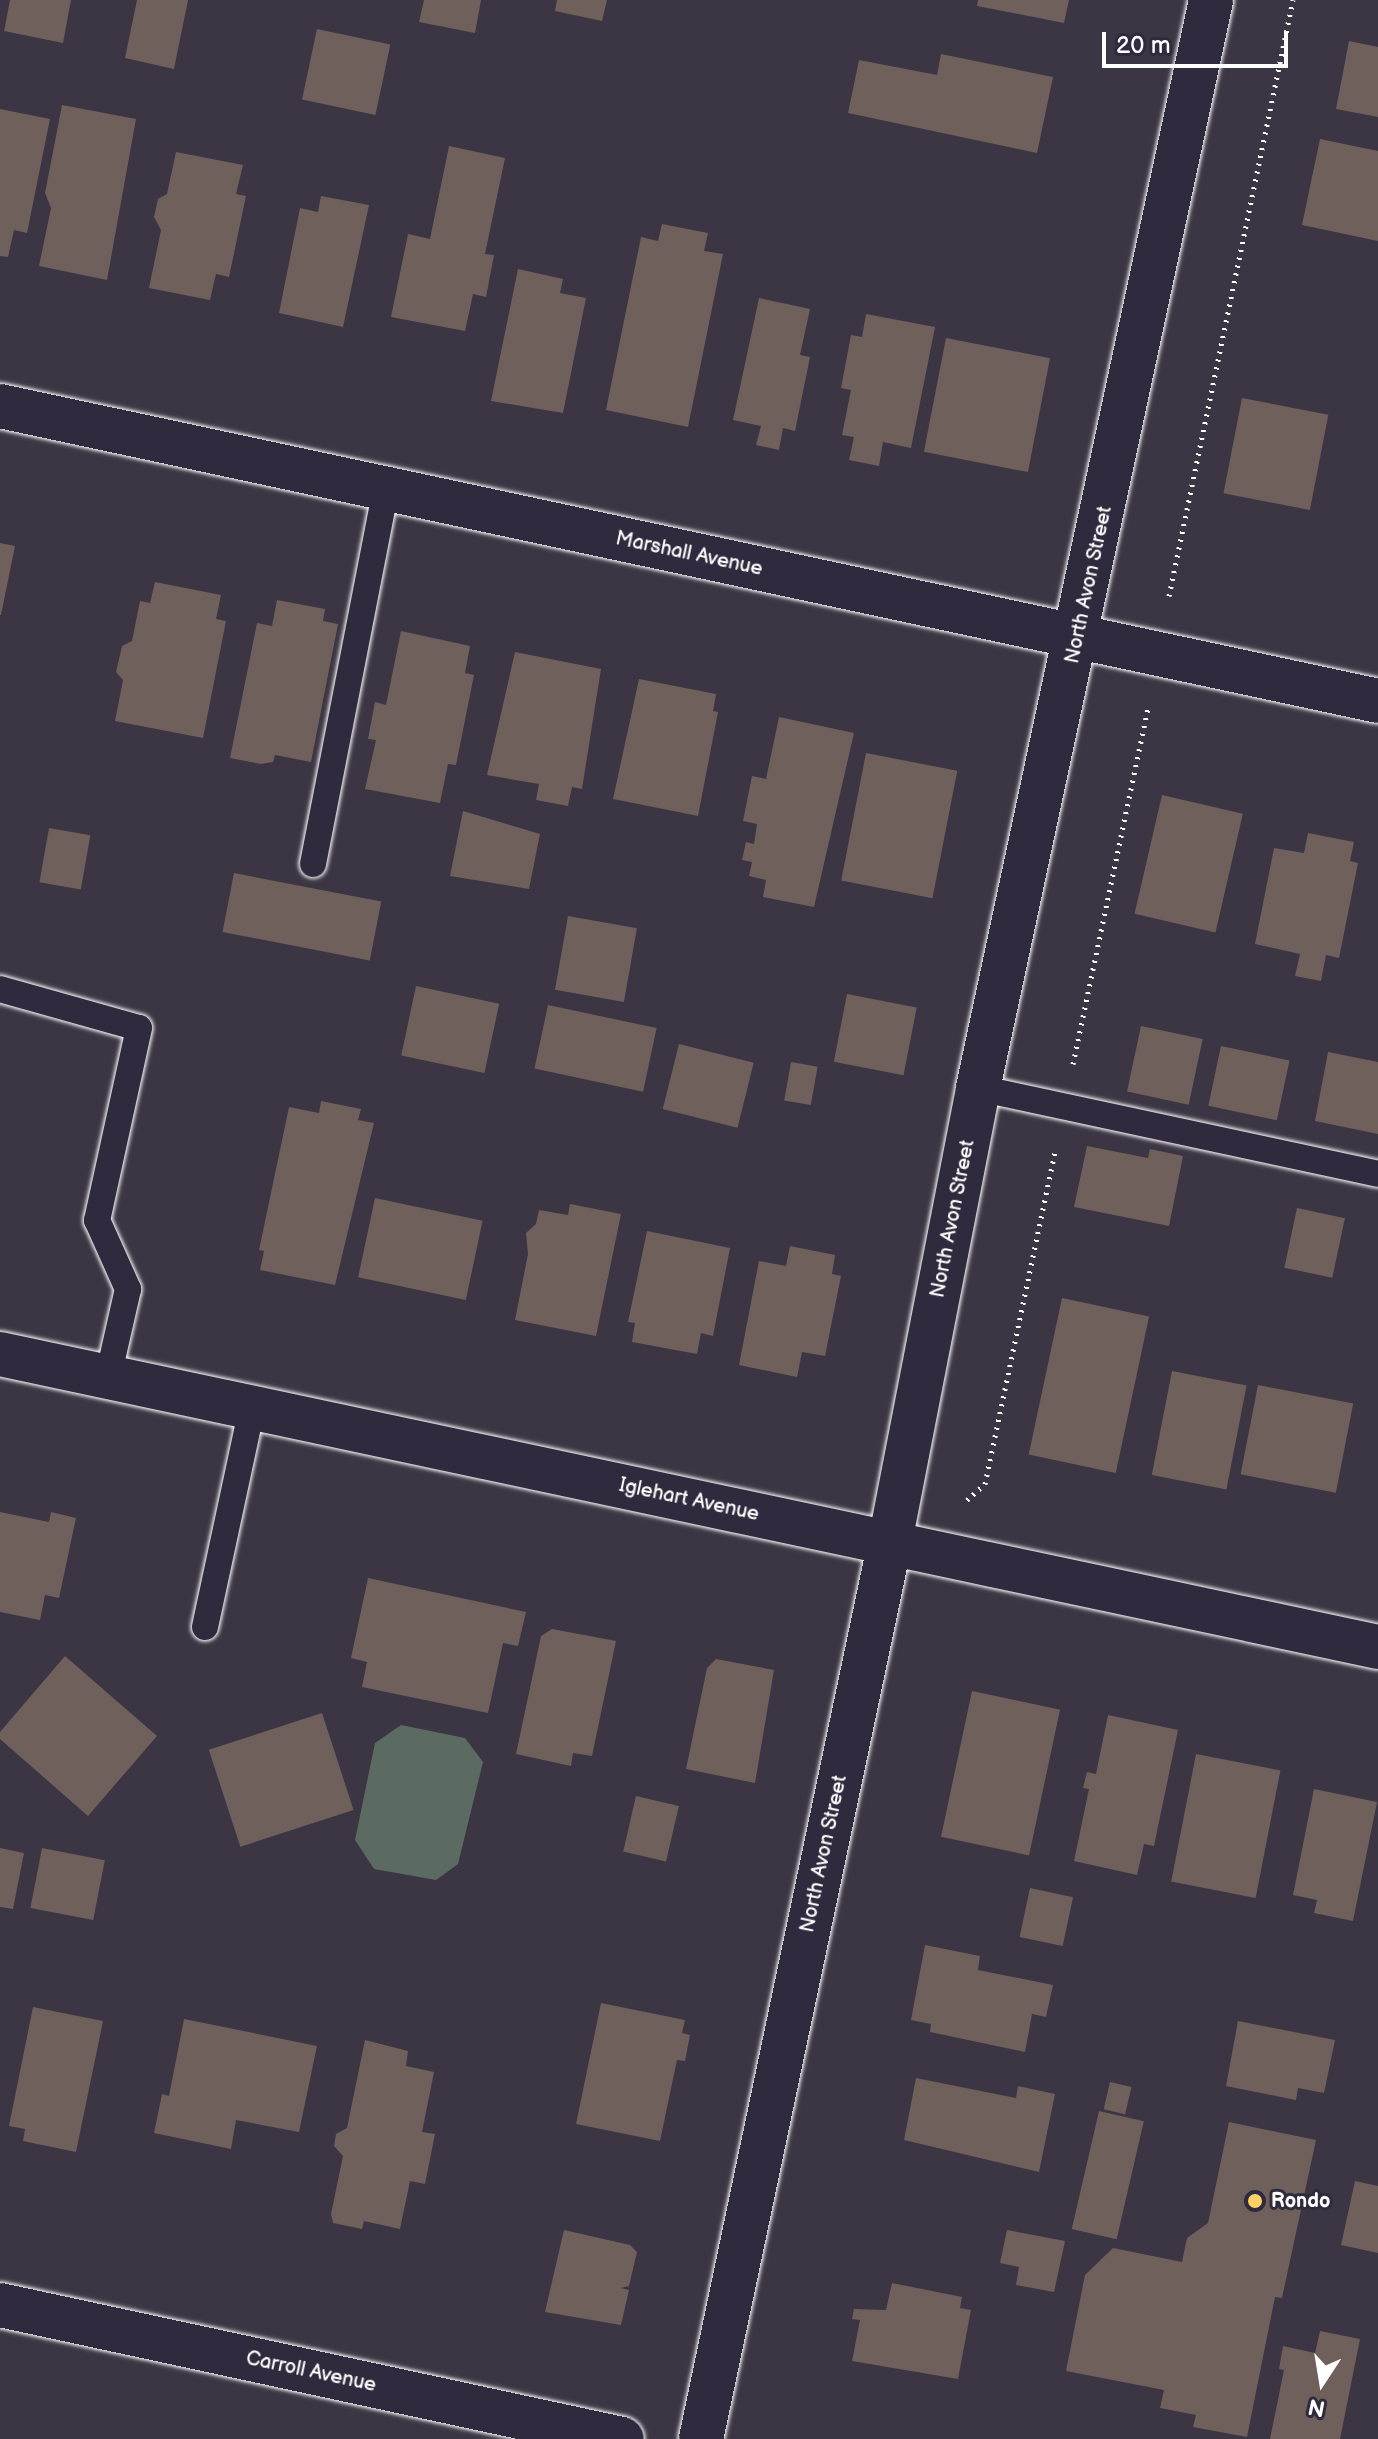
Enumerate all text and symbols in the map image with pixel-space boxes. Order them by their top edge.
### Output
scale bar [1106,16,1292,66]
text: 20 m [1116,31,1171,60]
street label: North Avon Street [1061,504,1117,666]
street label: Marshall Avenue [613,527,765,581]
street label: North Avon Street [926,1138,980,1300]
street label: Iglehart Avenue [617,1473,761,1527]
street label: North Avon Street [796,1773,852,1935]
place label: Rondo [1271,2189,1330,2213]
marker: Rondo [1246,2192,1264,2210]
north arrow [1282,2343,1362,2423]
street label: Carroll Avenue [244,2347,378,2397]
text: N [1306,2392,1328,2422]

